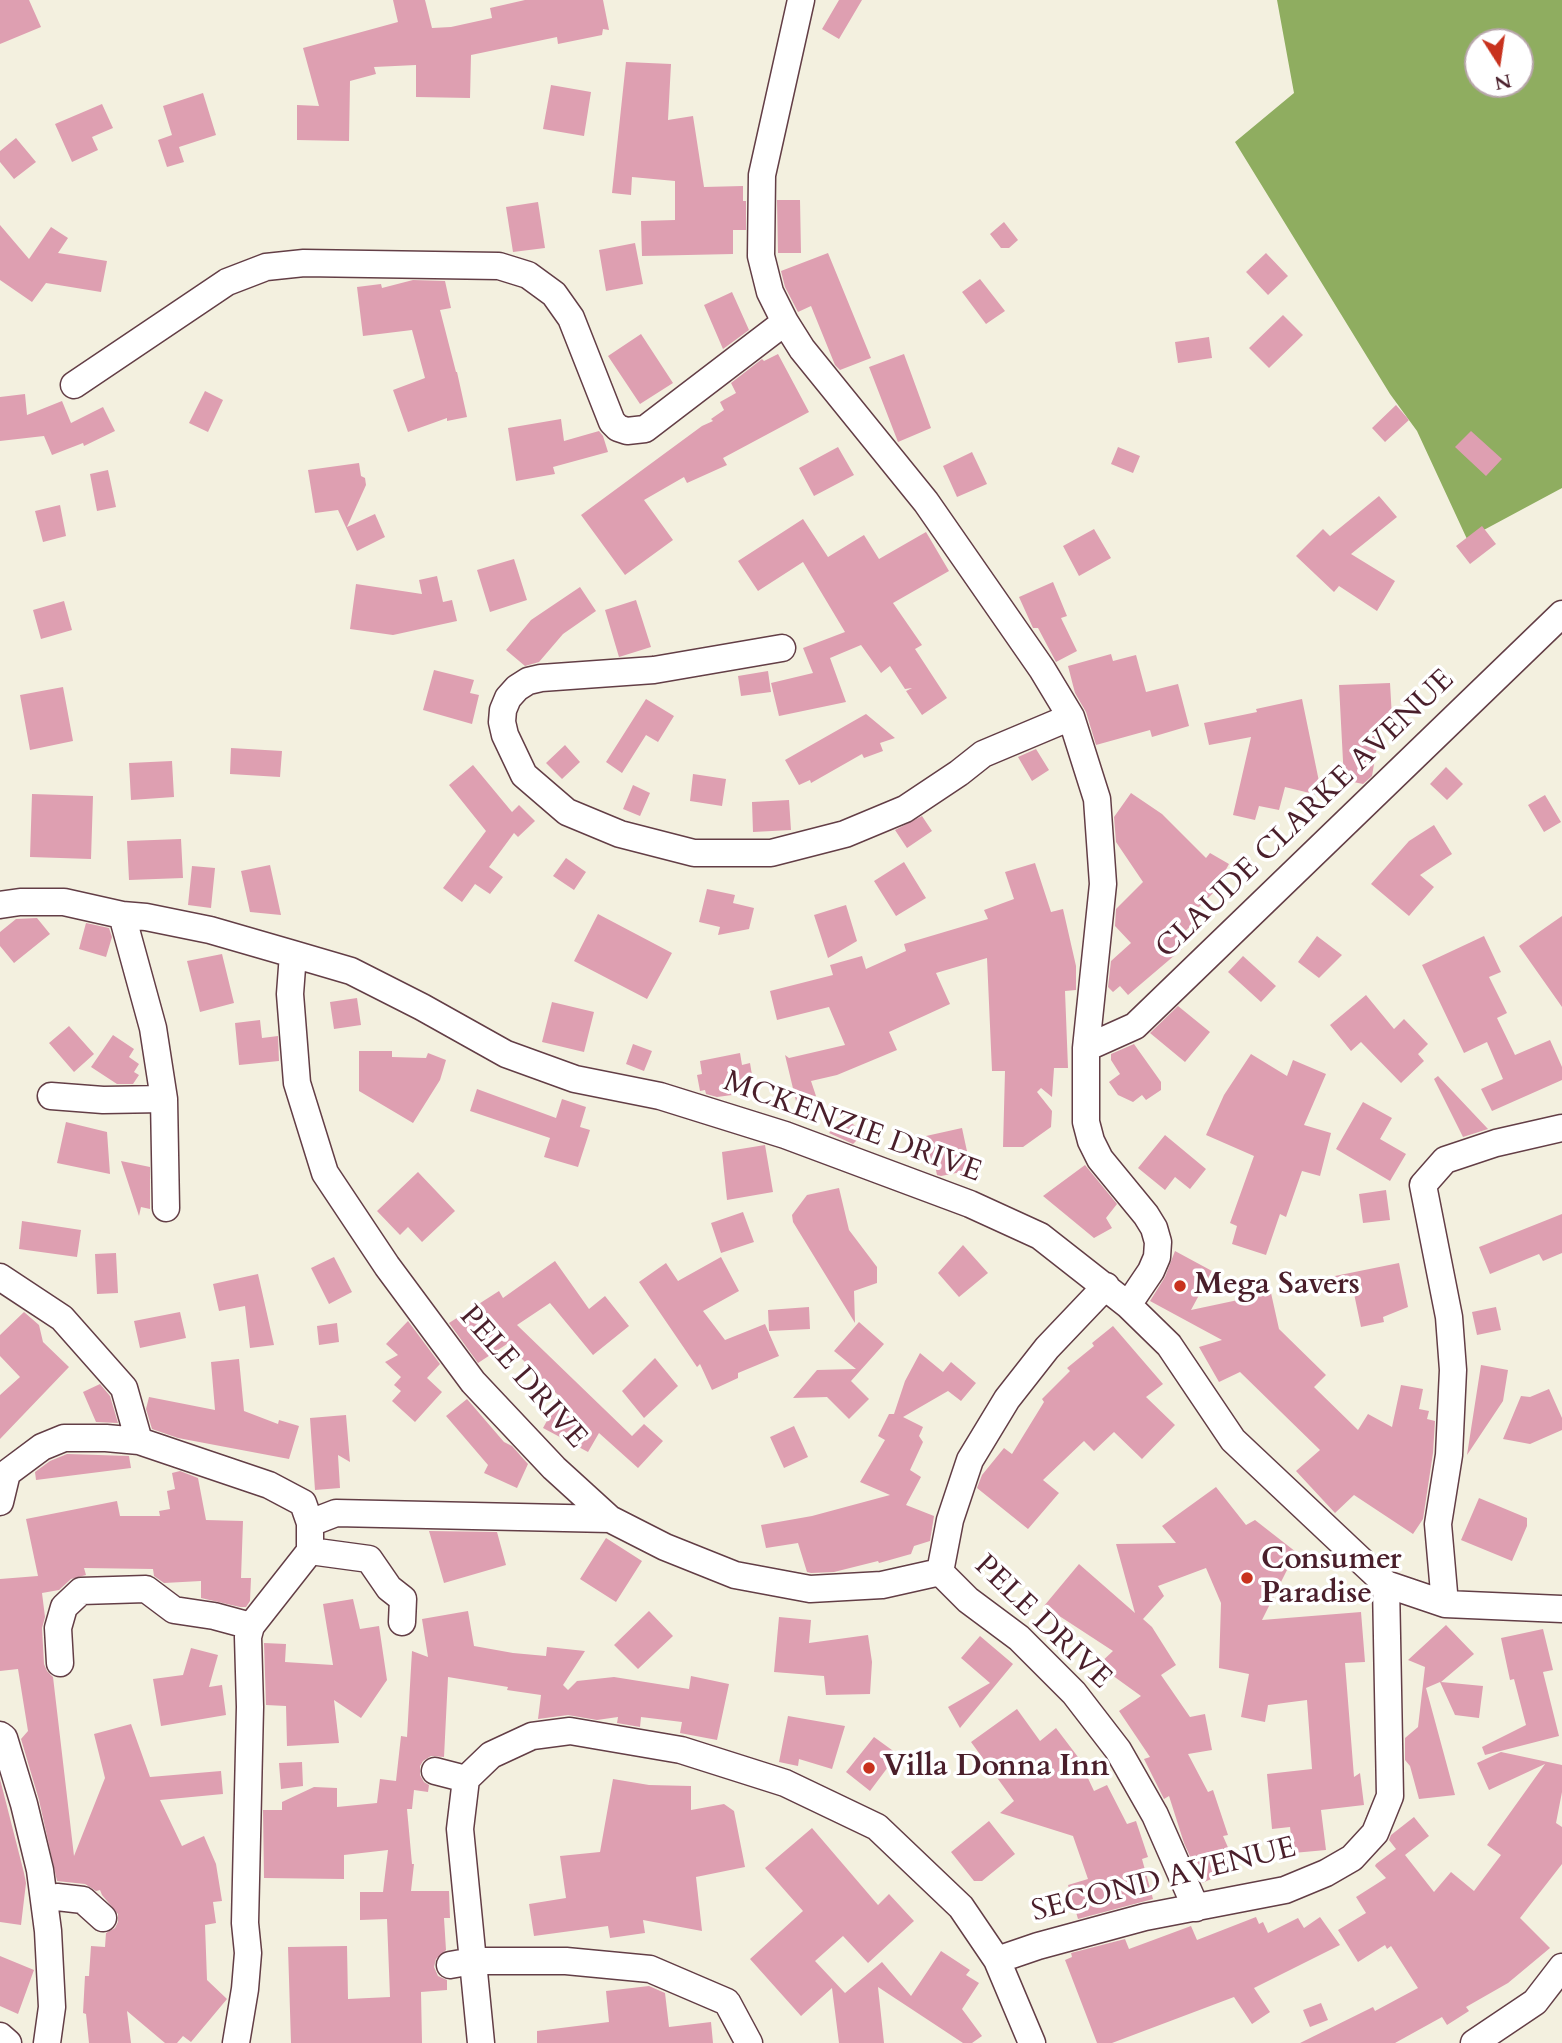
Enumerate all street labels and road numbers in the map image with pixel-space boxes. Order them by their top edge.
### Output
street label: CLAUDE CLARKE AVENUE [1149,663,1463,967]
street label: MCKENZIE DRIVE [718,1065,986,1191]
street label: PELE DRIVE [450,1299,594,1457]
street label: PELE DRIVE [966,1549,1118,1697]
street label: SECOND AVENUE [1028,1831,1300,1931]

